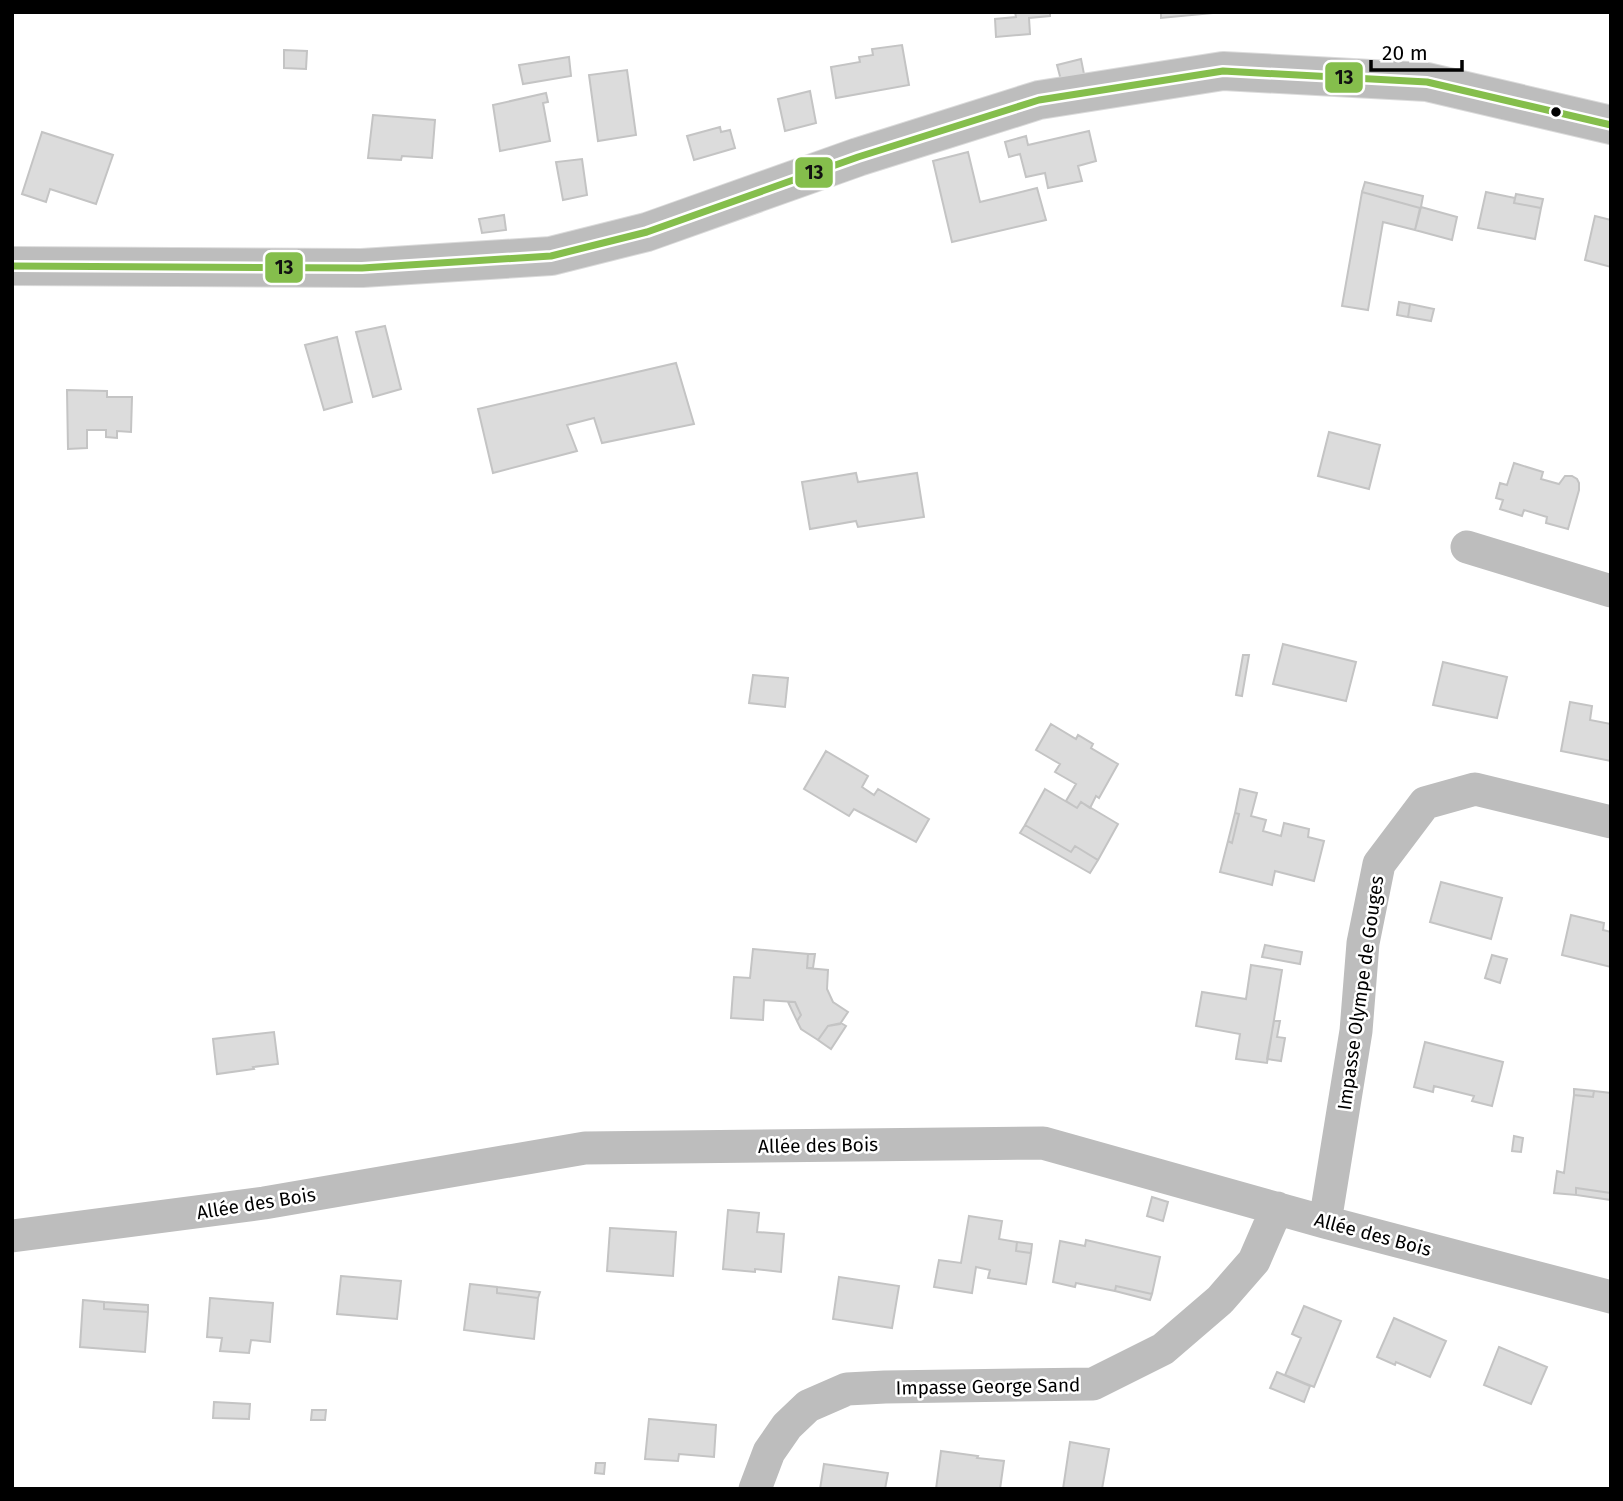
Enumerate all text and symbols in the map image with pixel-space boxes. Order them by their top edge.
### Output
scale bar [1371,28,1462,72]
text: 20 m [1382,40,1428,66]
line badge: 13 [1324,61,1364,94]
text: 13 [1335,66,1353,89]
unlabelled marker [1549,105,1563,119]
line badge: 13 [794,156,834,189]
text: 13 [805,161,823,184]
line badge: 13 [264,251,304,284]
text: 13 [275,256,293,279]
street label: Impasse Olympe de Gouges [1333,874,1388,1112]
street label: Allée des Bois [758,1133,878,1158]
street label: Allée des Bois [195,1183,317,1224]
street label: Allée des Bois [1312,1208,1434,1261]
street label: Impasse George Sand [895,1373,1081,1400]

